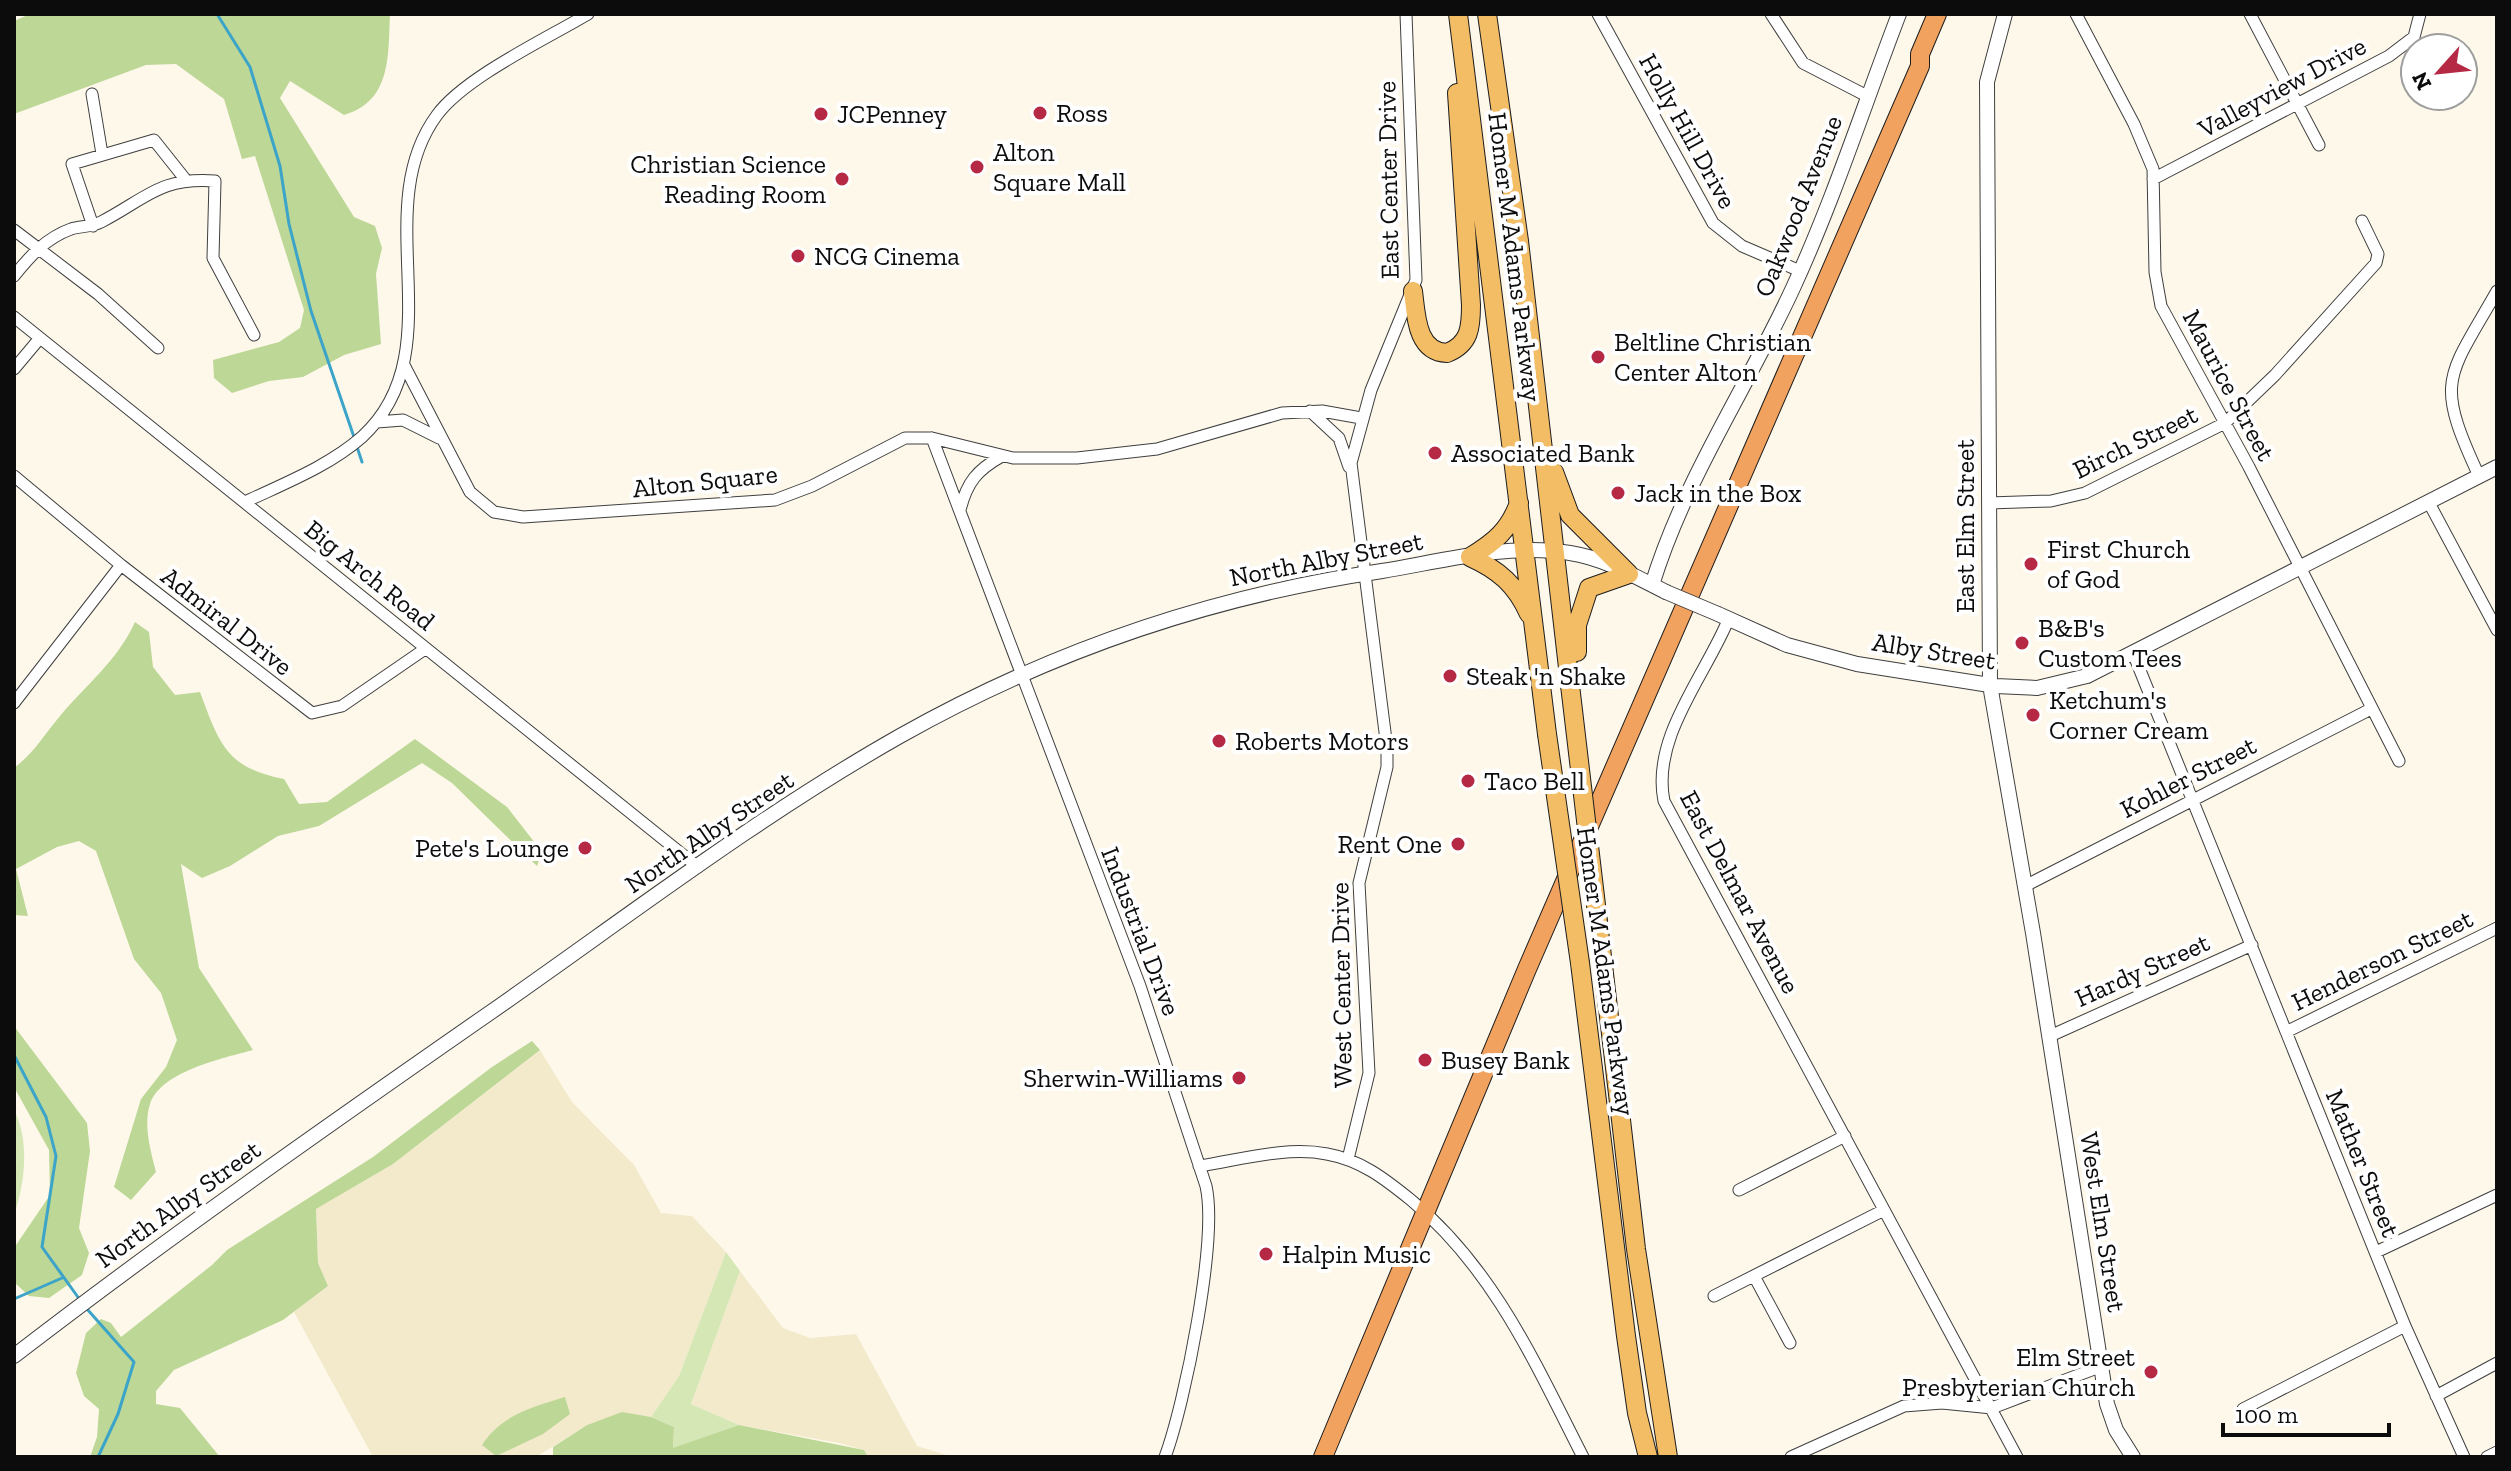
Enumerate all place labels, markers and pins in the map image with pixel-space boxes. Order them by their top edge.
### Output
place label: Ross [1056,97,1108,129]
place label: JCPenney [837,98,948,130]
marker: Ross [1031,104,1049,122]
marker: JCPenney [812,105,830,123]
place label: Alton Square Mall [993,136,1126,198]
place label: Christian Science Reading Room [630,148,827,210]
marker: Alton Square Mall [968,158,986,176]
marker: Christian Science Reading Room [833,170,851,188]
place label: NCG Cinema [814,240,960,272]
marker: NCG Cinema [789,247,807,265]
place label: Beltline Christian Center Alton [1614,326,1811,388]
marker: Beltline Christian Center Alton [1589,348,1607,366]
place label: Associated Bank [1451,437,1635,469]
marker: Associated Bank [1426,444,1444,462]
place label: Jack in the Box [1634,477,1801,509]
marker: Jack in the Box [1609,484,1627,502]
place label: First Church of God [2047,533,2191,595]
marker: First Church of God [2022,555,2040,573]
place label: B&B's Custom Tees [2038,612,2182,674]
marker: B&B's Custom Tees [2013,634,2031,652]
place label: Steak 'n Shake [1466,660,1626,692]
marker: Steak 'n Shake [1441,667,1459,685]
place label: Ketchum's Corner Cream [2049,684,2209,746]
marker: Ketchum's Corner Cream [2024,706,2042,724]
place label: Roberts Motors [1235,725,1409,757]
marker: Roberts Motors [1210,732,1228,750]
place label: Taco Bell [1484,765,1585,797]
marker: Taco Bell [1459,772,1477,790]
place label: Rent One [1338,828,1442,860]
place label: Pete's Lounge [415,832,569,864]
marker: Rent One [1449,835,1467,853]
marker: Pete's Lounge [576,839,594,857]
place label: Busey Bank [1441,1044,1570,1076]
marker: Busey Bank [1416,1051,1434,1069]
place label: Sherwin-Williams [1023,1062,1223,1094]
marker: Sherwin-Williams [1230,1069,1248,1087]
place label: Halpin Music [1282,1238,1431,1270]
marker: Halpin Music [1257,1245,1275,1263]
place label: Elm Street Presbyterian Church [1902,1341,2135,1403]
marker: Elm Street Presbyterian Church [2142,1363,2160,1381]

